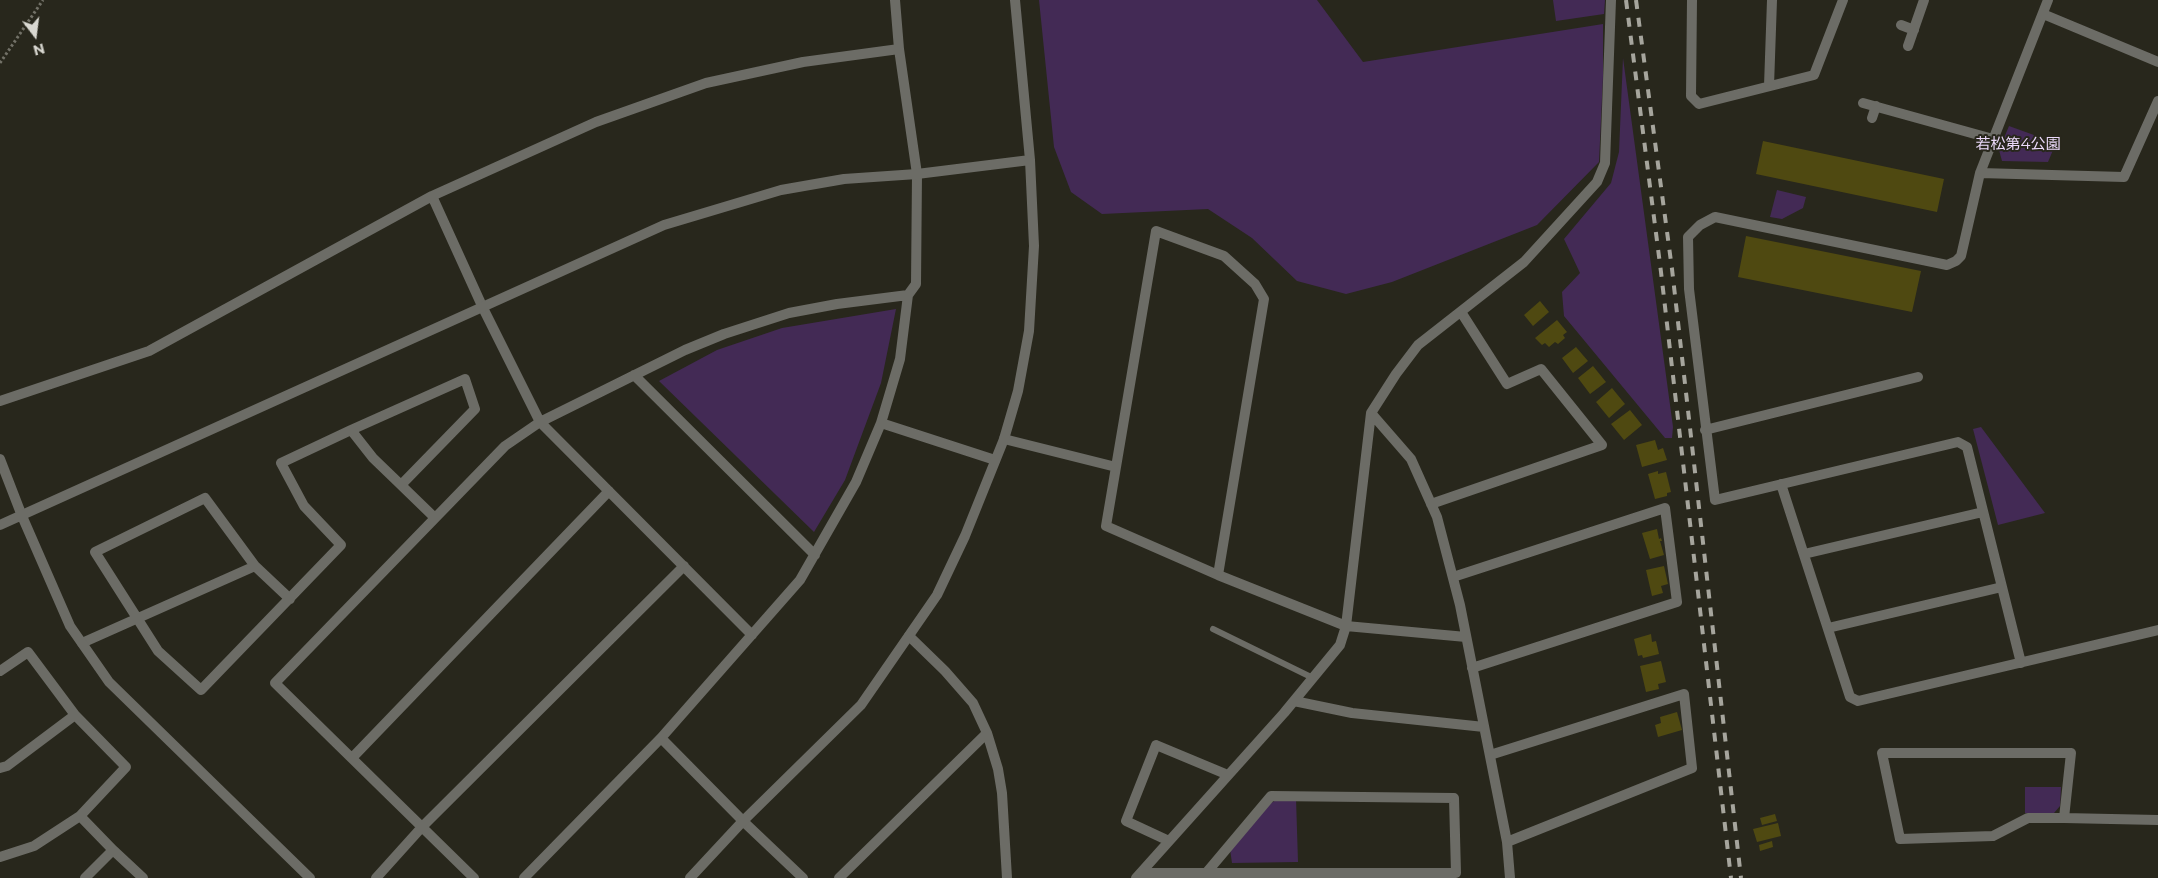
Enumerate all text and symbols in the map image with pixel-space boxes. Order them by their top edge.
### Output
north arrow [10,10,60,60]
text: N [31,39,47,60]
park label: 若松第4公園 [1976,136,2060,154]

